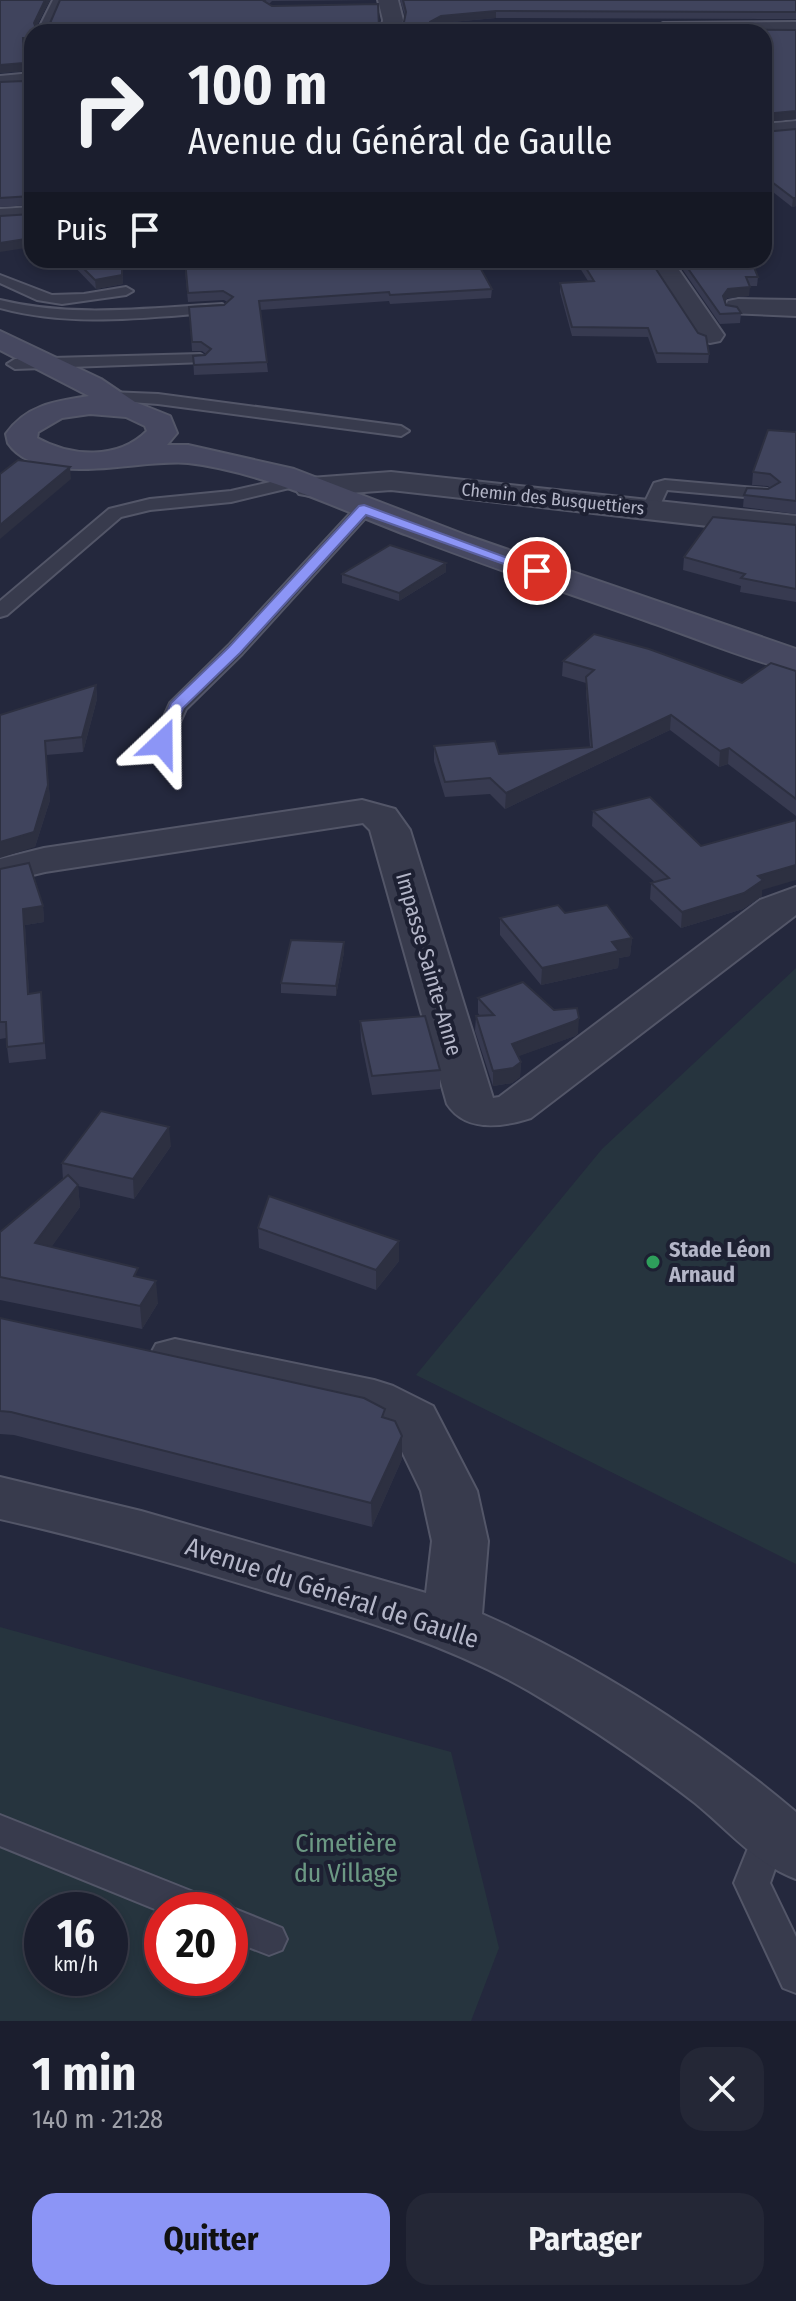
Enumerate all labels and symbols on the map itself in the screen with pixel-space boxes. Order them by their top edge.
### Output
street label: Chemin des Busquettiers [460,478,646,520]
pin [503,537,571,605]
position arrow [120,701,204,785]
street label: Impasse Sainte-Anne [390,869,468,1059]
place label: Stade Léon Arnaud [668,1236,771,1288]
marker: Stade Léon Arnaud [644,1253,662,1271]
street label: Avenue du Général de Gaulle [181,1531,483,1655]
park label: Cimetière du Village [294,1828,398,1889]
speed limit sign: 20 [144,1892,248,1996]

